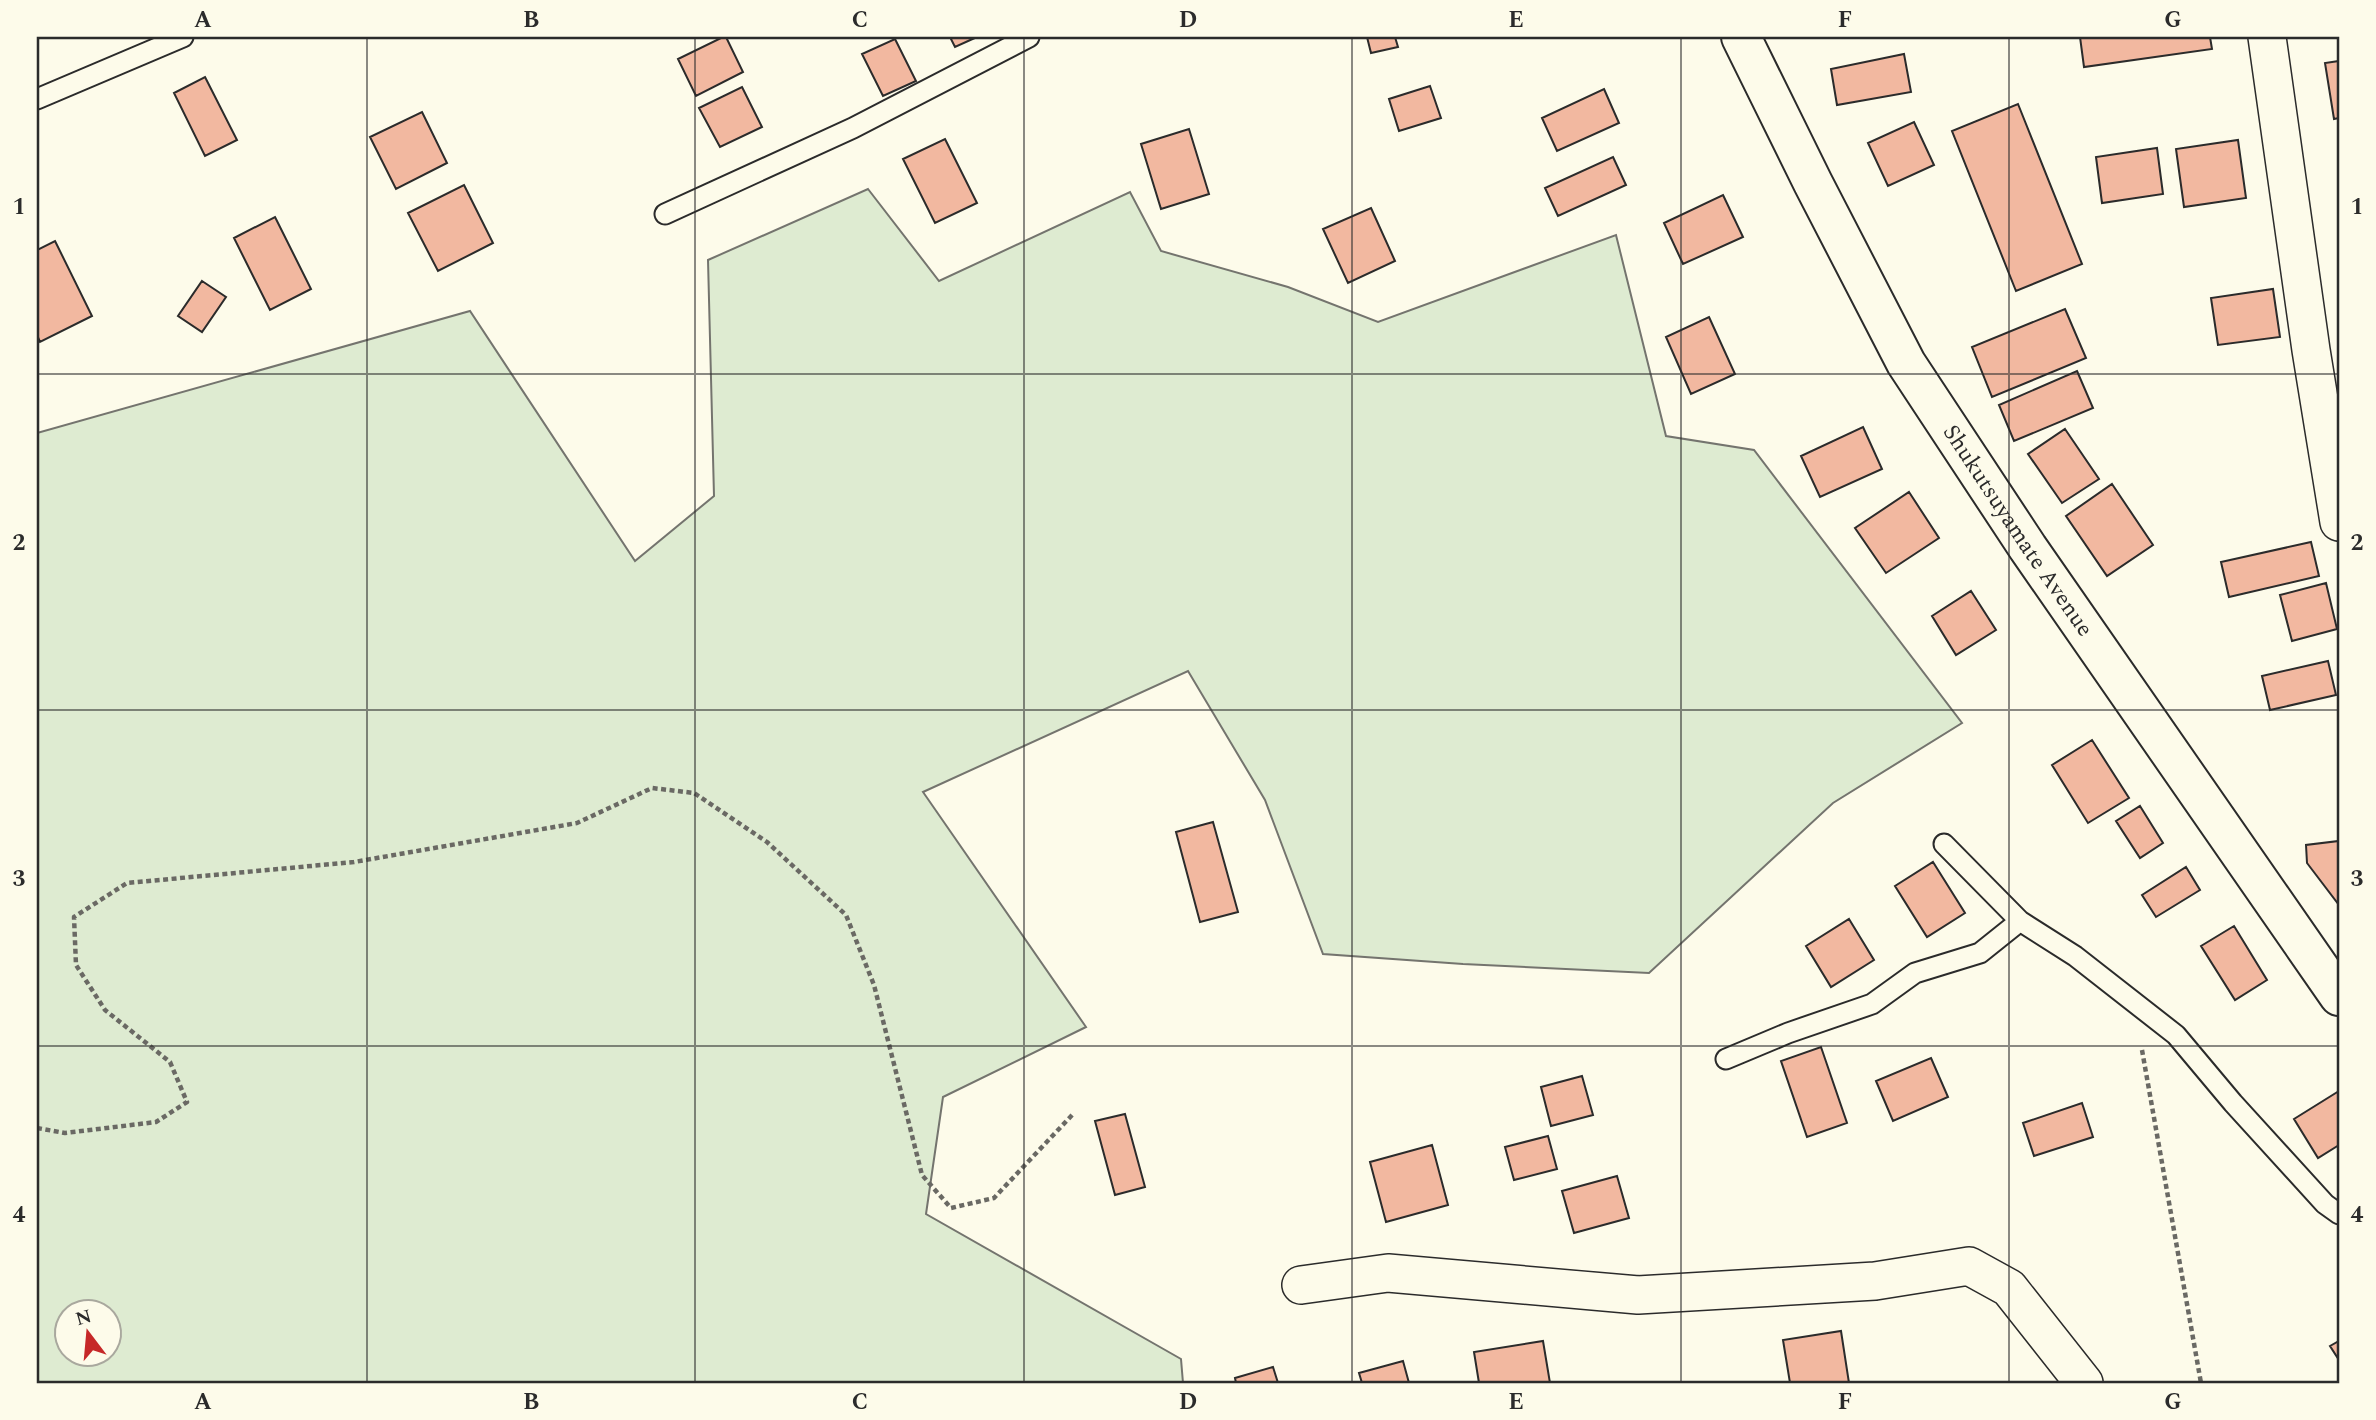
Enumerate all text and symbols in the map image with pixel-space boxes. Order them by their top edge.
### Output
text: A [194,3,212,38]
text: B [523,3,539,38]
text: C [852,3,868,38]
text: D [1179,3,1197,38]
text: E [1508,3,1524,38]
text: F [1838,3,1852,38]
text: G [2164,3,2182,38]
text: 1 [13,190,25,225]
text: 1 [2351,190,2363,225]
street label: Shukutsuyamate Avenue [1934,418,2102,644]
text: 2 [13,526,26,561]
text: 2 [2351,526,2364,561]
text: 3 [13,862,26,897]
text: 3 [2351,862,2364,897]
text: 4 [13,1198,26,1233]
text: 4 [2351,1198,2364,1233]
north arrow [52,1298,122,1368]
text: N [72,1302,95,1334]
text: A [194,1385,212,1420]
text: B [523,1385,539,1420]
text: C [852,1385,868,1420]
text: D [1179,1385,1197,1420]
text: E [1508,1385,1524,1420]
text: F [1838,1385,1852,1420]
text: G [2164,1385,2182,1420]

